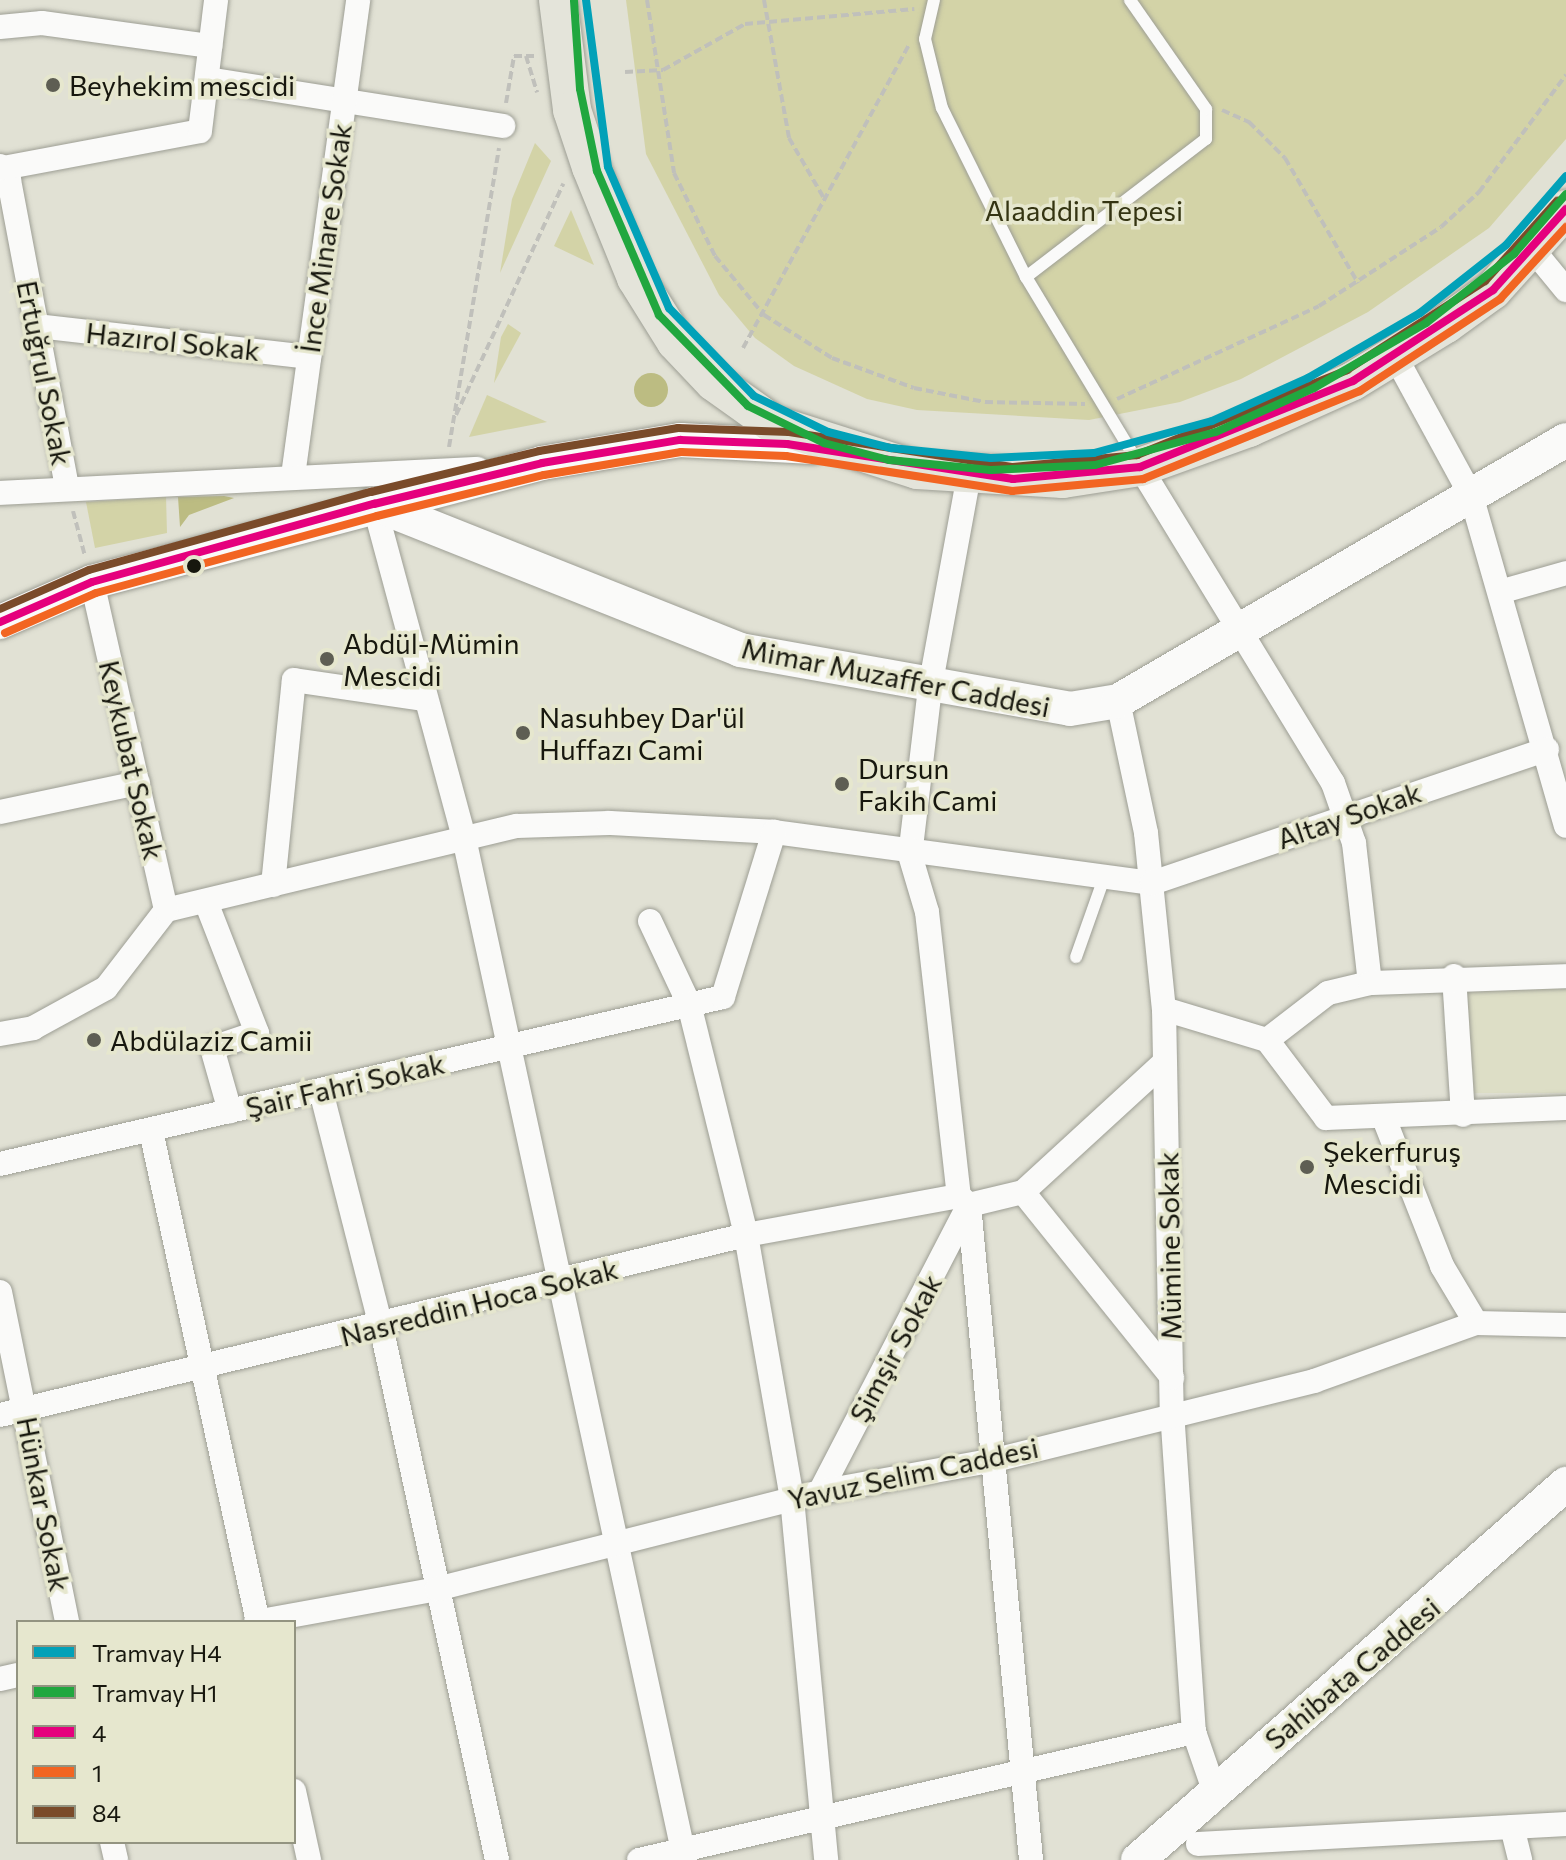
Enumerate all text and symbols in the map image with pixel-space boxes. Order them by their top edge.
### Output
place label: Beyhekim mescidi [69,68,295,102]
marker: Beyhekim mescidi [44,76,62,94]
street label: İnce Minare Sokak [292,121,358,355]
park label: Alaaddin Tepesi [985,193,1183,227]
street label: Ertuğrul Sokak [11,278,79,468]
street label: Hazırol Sokak [84,315,262,367]
unlabelled marker [186,558,202,574]
place label: Abdül-Mümin Mescidi [343,626,520,692]
street label: Mimar Muzaffer Caddesi [739,631,1053,723]
marker: Abdül-Mümin Mescidi [318,650,336,668]
street label: Keykubat Sokak [93,657,171,863]
place label: Nasuhbey Dar'ül Huffazı Cami [539,700,745,766]
marker: Nasuhbey Dar'ül Huffazı Cami [514,724,532,742]
place label: Dursun Fakih Cami [858,751,997,817]
marker: Dursun Fakih Cami [833,775,851,793]
street label: Altay Sokak [1273,775,1425,855]
place label: Abdülaziz Camii [110,1023,312,1057]
marker: Abdülaziz Camii [85,1031,103,1049]
street label: Şair Fahri Sokak [242,1046,448,1124]
place label: Şekerfuruş Mescidi [1323,1134,1461,1200]
street label: Mümine Sokak [1151,1152,1187,1340]
marker: Şekerfuruş Mescidi [1298,1158,1316,1176]
street label: Nasreddin Hoca Sokak [337,1251,621,1353]
street label: Şimşir Sokak [842,1268,948,1428]
street label: Hünkar Sokak [11,1414,77,1594]
street label: Yavuz Selim Caddesi [785,1430,1041,1516]
street label: Sahibata Caddesi [1258,1590,1446,1756]
legend [16,1620,296,1844]
text: Tramvay H4 [92,1638,222,1667]
text: Tramvay H1 [92,1678,218,1707]
text: 4 [92,1718,106,1747]
text: 1 [92,1758,102,1787]
text: 84 [92,1798,121,1827]

